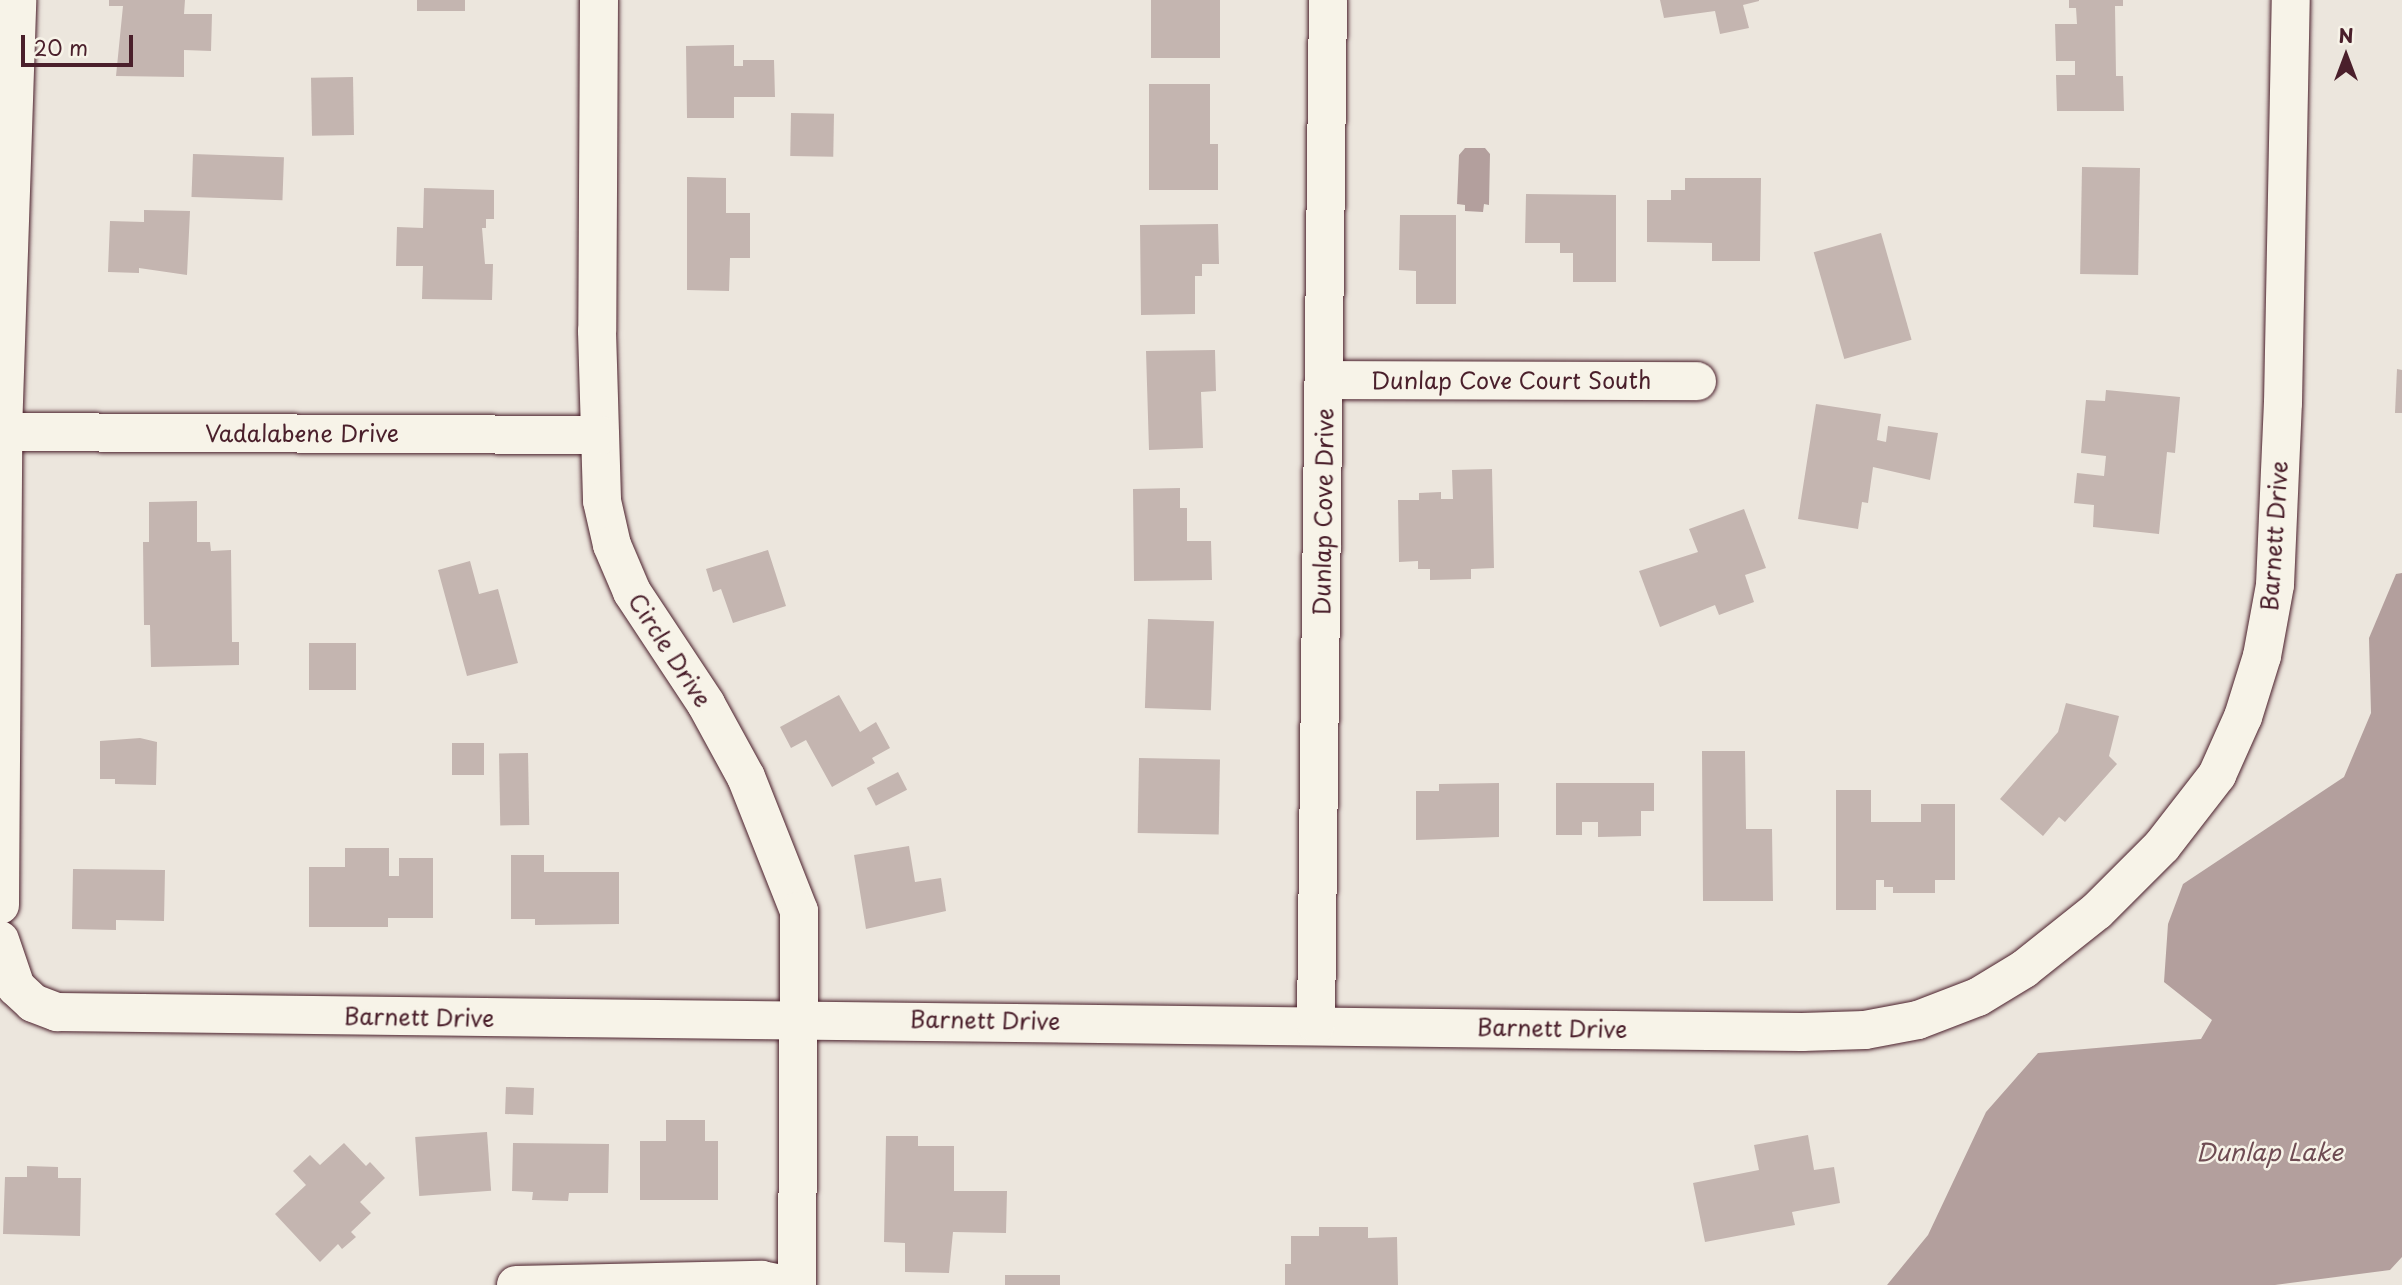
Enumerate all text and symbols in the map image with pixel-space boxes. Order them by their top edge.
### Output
scale bar [24,21,136,65]
north arrow [2311,21,2381,91]
text: N [2338,21,2354,49]
text: 20 m [34,31,88,63]
street label: Dunlap Cove Court South [1369,366,1653,394]
street label: Dunlap Cove Drive [1307,408,1339,616]
street label: Vadalabene Drive [205,419,399,447]
street label: Barnett Drive [2255,459,2293,613]
street label: Circle Drive [622,587,718,713]
street label: Barnett Drive [343,1002,495,1032]
street label: Barnett Drive [909,1005,1061,1035]
street label: Barnett Drive [1476,1013,1628,1043]
water label: Dunlap Lake [2195,1138,2343,1166]

